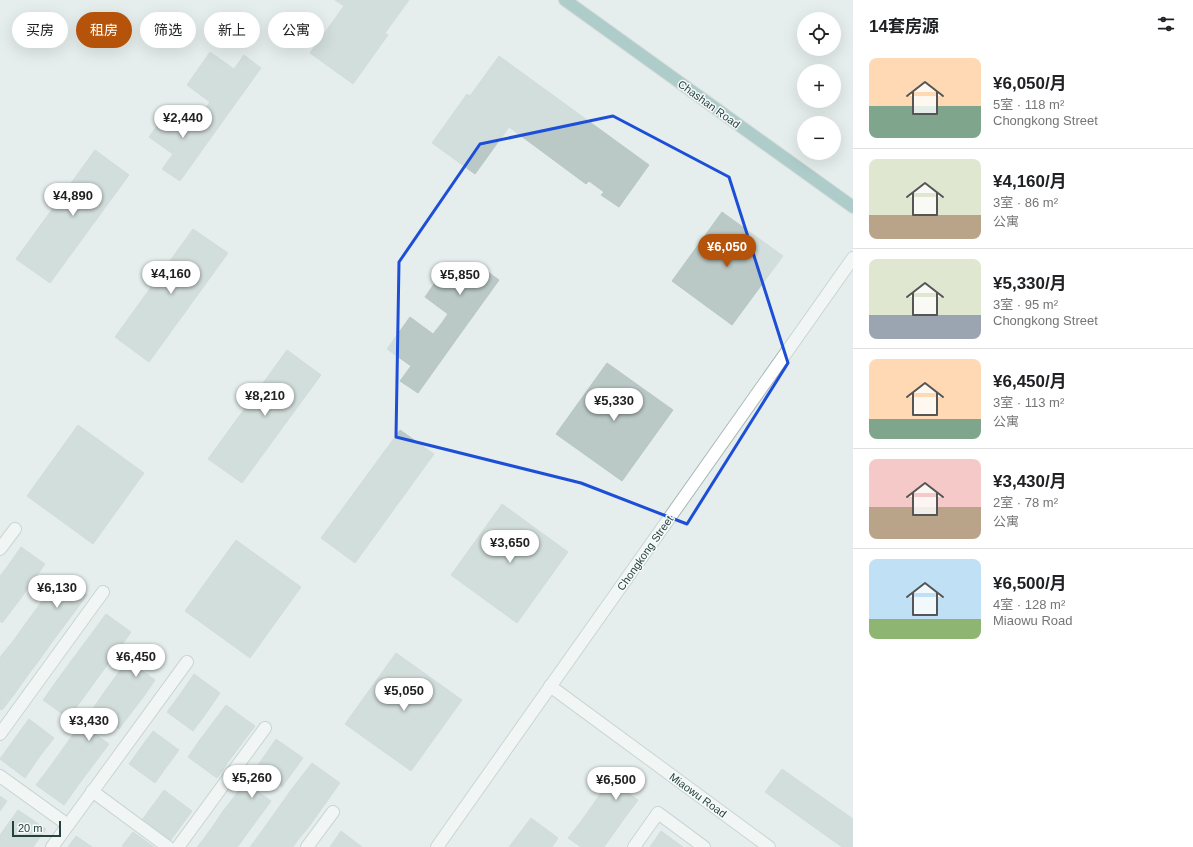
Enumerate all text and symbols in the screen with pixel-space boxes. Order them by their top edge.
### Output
chip: 买房 [12,12,68,48]
chip: 租房 [76,12,132,48]
chip: 筛选 [140,12,196,48]
chip: 新上 [204,12,260,48]
chip: 公寓 [268,12,324,48]
map controls [797,12,841,160]
button: locate [797,12,841,56]
icon: filters [1155,13,1177,35]
text: 14套房源 [869,17,939,36]
button: + [797,64,841,108]
icon: home [901,74,949,122]
text: ¥6,050/月 [993,74,1067,93]
street label: Chashan Road [676,78,742,130]
text: 5室 · 118 m² [993,97,1064,112]
pin: ¥2,440 [150,105,216,139]
text: ¥2,440 [163,110,203,125]
text: Chongkong Street [993,113,1098,128]
button: − [797,116,841,160]
text: ¥4,160/月 [993,172,1067,191]
icon: home [901,175,949,223]
pin: ¥4,890 [40,183,106,217]
text: ¥4,890 [53,188,93,203]
text: 3室 · 86 m² [993,195,1058,210]
text: 公寓 [993,214,1019,229]
pin: ¥6,050 [694,234,760,268]
text: ¥6,050 [707,239,747,254]
pin: ¥4,160 [138,261,204,295]
pin: ¥5,850 [427,262,493,296]
text: ¥4,160 [151,266,191,281]
text: ¥5,850 [440,267,480,282]
text: ¥5,330/月 [993,274,1067,293]
icon: home [901,275,949,323]
text: 3室 · 95 m² [993,297,1058,312]
text: Chongkong Street [993,313,1098,328]
text: ¥6,450/月 [993,372,1067,391]
icon: home [901,375,949,423]
pin: ¥8,210 [232,383,298,417]
text: ¥8,210 [245,388,285,403]
pin: ¥5,330 [581,388,647,422]
text: ¥5,330 [594,393,634,408]
text: 3室 · 113 m² [993,395,1064,410]
text: 公寓 [993,414,1019,429]
text: ¥3,430/月 [993,472,1067,491]
icon: home [901,475,949,523]
text: 2室 · 78 m² [993,495,1058,510]
street label: Chongkong Street [615,513,675,593]
text: 公寓 [993,514,1019,529]
pin: ¥3,650 [477,530,543,564]
text: ¥3,650 [490,535,530,550]
text: ¥6,500/月 [993,574,1067,593]
pin: ¥6,130 [24,575,90,609]
icon: home [901,575,949,623]
text: ¥6,130 [37,580,77,595]
text: 4室 · 128 m² [993,597,1065,612]
text: Miaowu Road [993,613,1073,628]
pin: ¥6,450 [103,644,169,678]
text: ¥6,450 [116,649,156,664]
pin: ¥5,050 [371,678,437,712]
text: ¥5,050 [384,683,424,698]
pin: ¥3,430 [56,708,122,742]
text: ¥3,430 [69,713,109,728]
pin: ¥5,260 [219,765,285,799]
pin: ¥6,500 [583,767,649,801]
text: ¥5,260 [232,770,272,785]
street label: Miaowu Road [667,770,729,820]
text: ¥6,500 [596,772,636,787]
scale bar [12,819,61,838]
text: 20 m [18,822,42,834]

